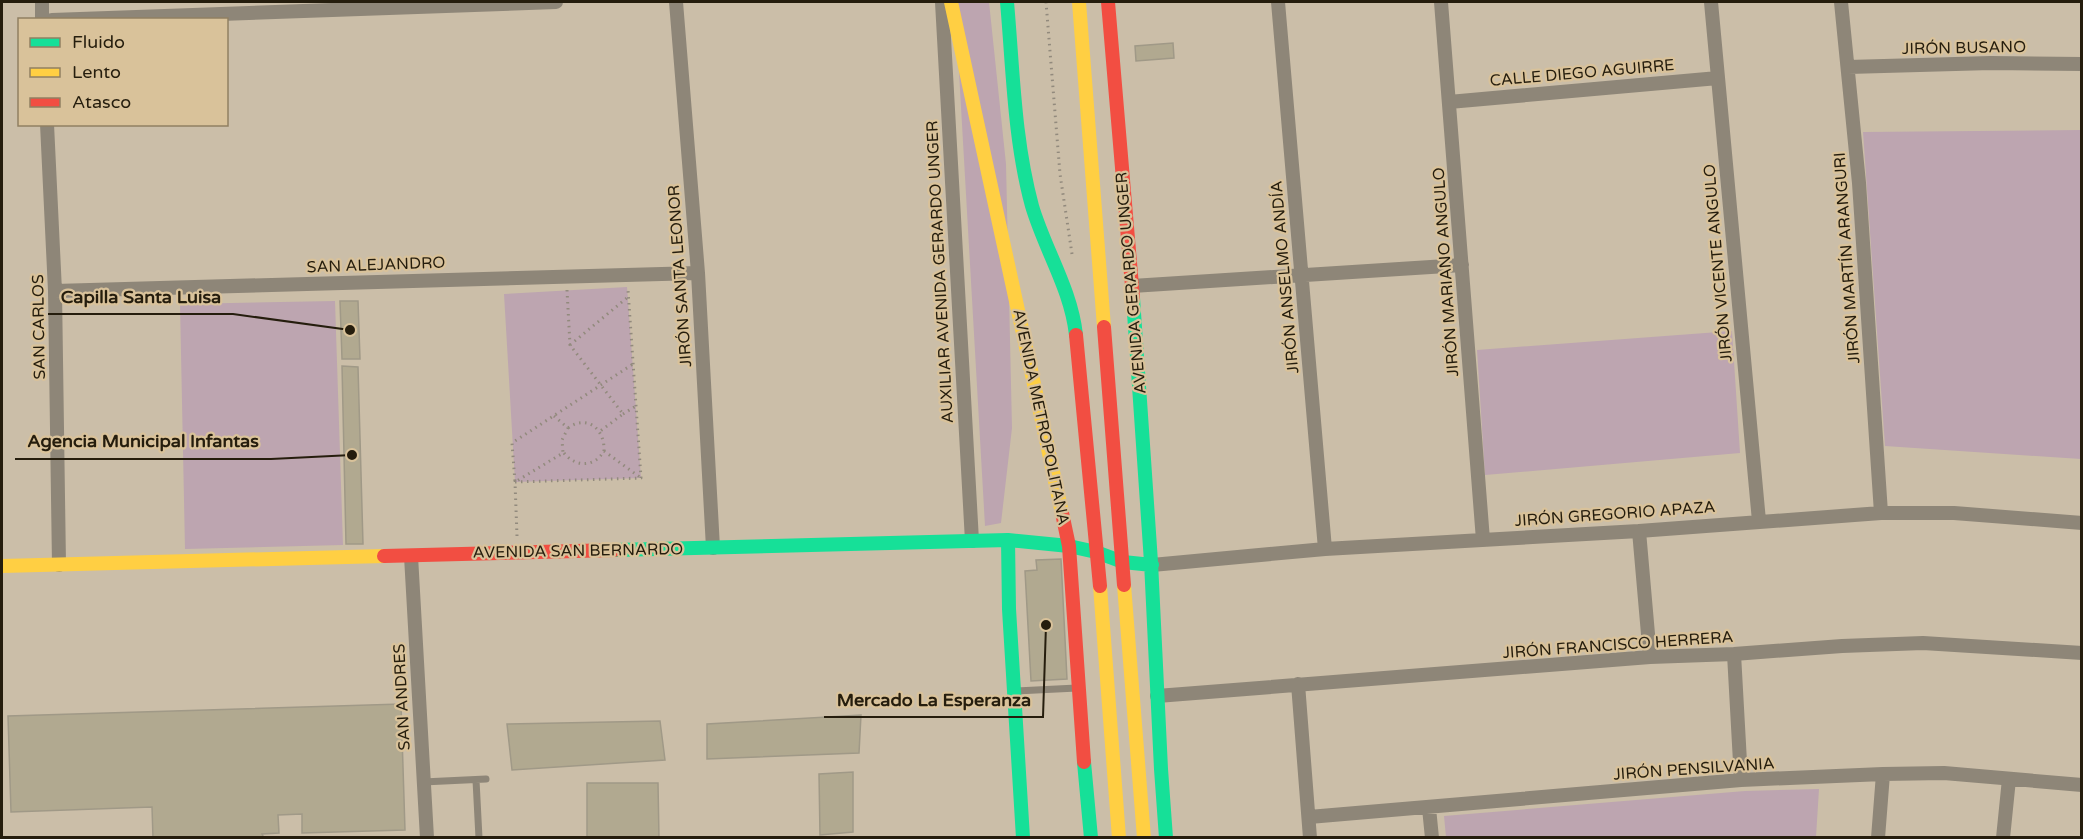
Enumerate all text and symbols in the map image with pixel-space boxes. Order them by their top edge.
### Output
legend [18,18,228,126]
text: Fluido [72,31,125,53]
street label: JIRÓN BUSANO [1902,37,2026,59]
street label: CALLE DIEGO AGUIRRE [1489,55,1675,91]
text: Lento [72,61,121,83]
text: Atasco [72,91,131,113]
street label: AUXILIAR AVENIDA GERARDO UNGER [922,120,958,424]
street label: JIRÓN MARTÍN ARANGURI [1830,152,1864,364]
street label: JIRÓN VICENTE ANGULO [1699,163,1737,363]
street label: JIRÓN MARIANO ANGULO [1429,167,1463,377]
street label: AVENIDA GERARDO UNGER [1111,171,1151,395]
street label: JIRÓN ANSELMO ANDÍA [1267,180,1303,374]
street label: JIRÓN SANTA LEONOR [664,184,696,368]
street label: SAN ALEJANDRO [306,253,446,277]
street label: SAN CARLOS [28,274,50,380]
callout: Capilla Santa Luisa [48,278,233,314]
text: Capilla Santa Luisa [61,286,221,308]
street label: AVENIDA METROPOLITANA [1008,307,1074,527]
callout: Agencia Municipal Infantas [15,423,271,459]
text: Agencia Municipal Infantas [27,430,259,452]
street label: JIRÓN GREGORIO APAZA [1514,497,1716,531]
street label: AVENIDA SAN BERNARDO [473,539,683,563]
street label: JIRÓN FRANCISCO HERRERA [1502,627,1734,663]
street label: SAN ANDRES [389,643,415,751]
callout: Mercado La Esperanza [824,681,1043,717]
text: Mercado La Esperanza [837,689,1031,711]
street label: JIRÓN PENSILVANIA [1613,753,1775,785]

